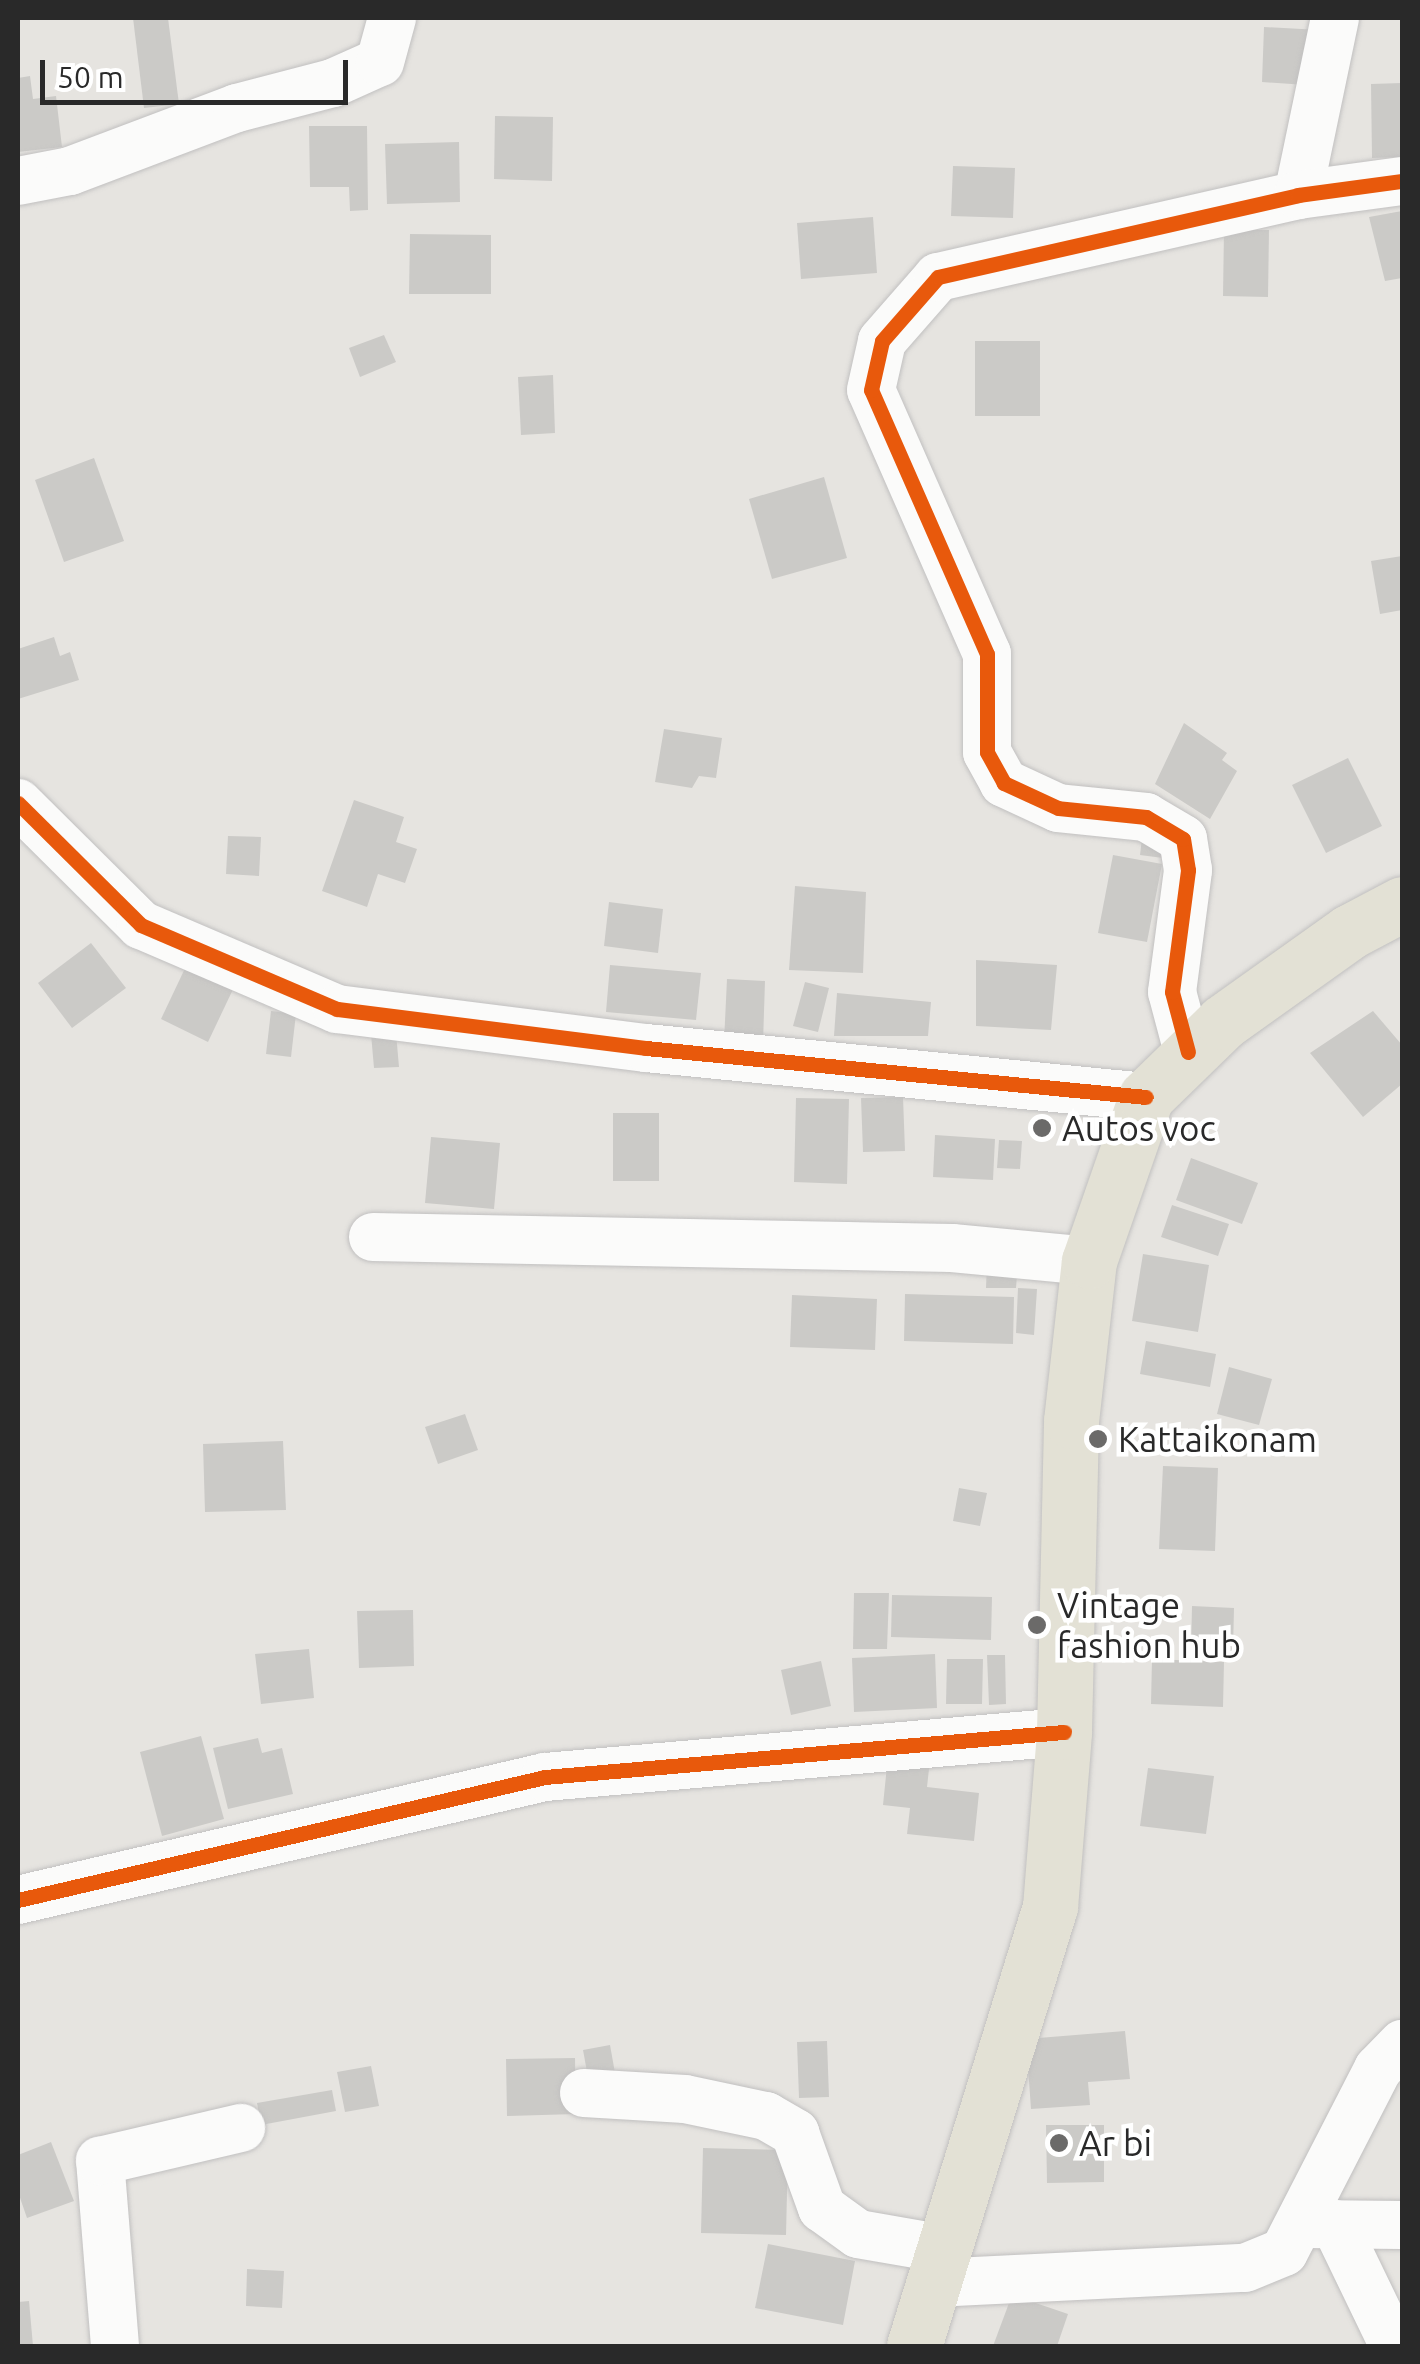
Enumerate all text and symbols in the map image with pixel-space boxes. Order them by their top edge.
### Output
scale bar [45,40,352,102]
text: 50 m [57,60,124,94]
place label: Autos voc [1062,1107,1216,1149]
marker: Autos voc [1031,1117,1053,1139]
place label: Kattaikonam [1118,1418,1317,1460]
marker: Kattaikonam [1087,1428,1109,1450]
place label: Vintage fashion hub [1057,1584,1241,1666]
marker: Vintage fashion hub [1026,1614,1048,1636]
place label: Ar bi [1079,2122,1152,2164]
marker: Ar bi [1048,2132,1070,2154]

